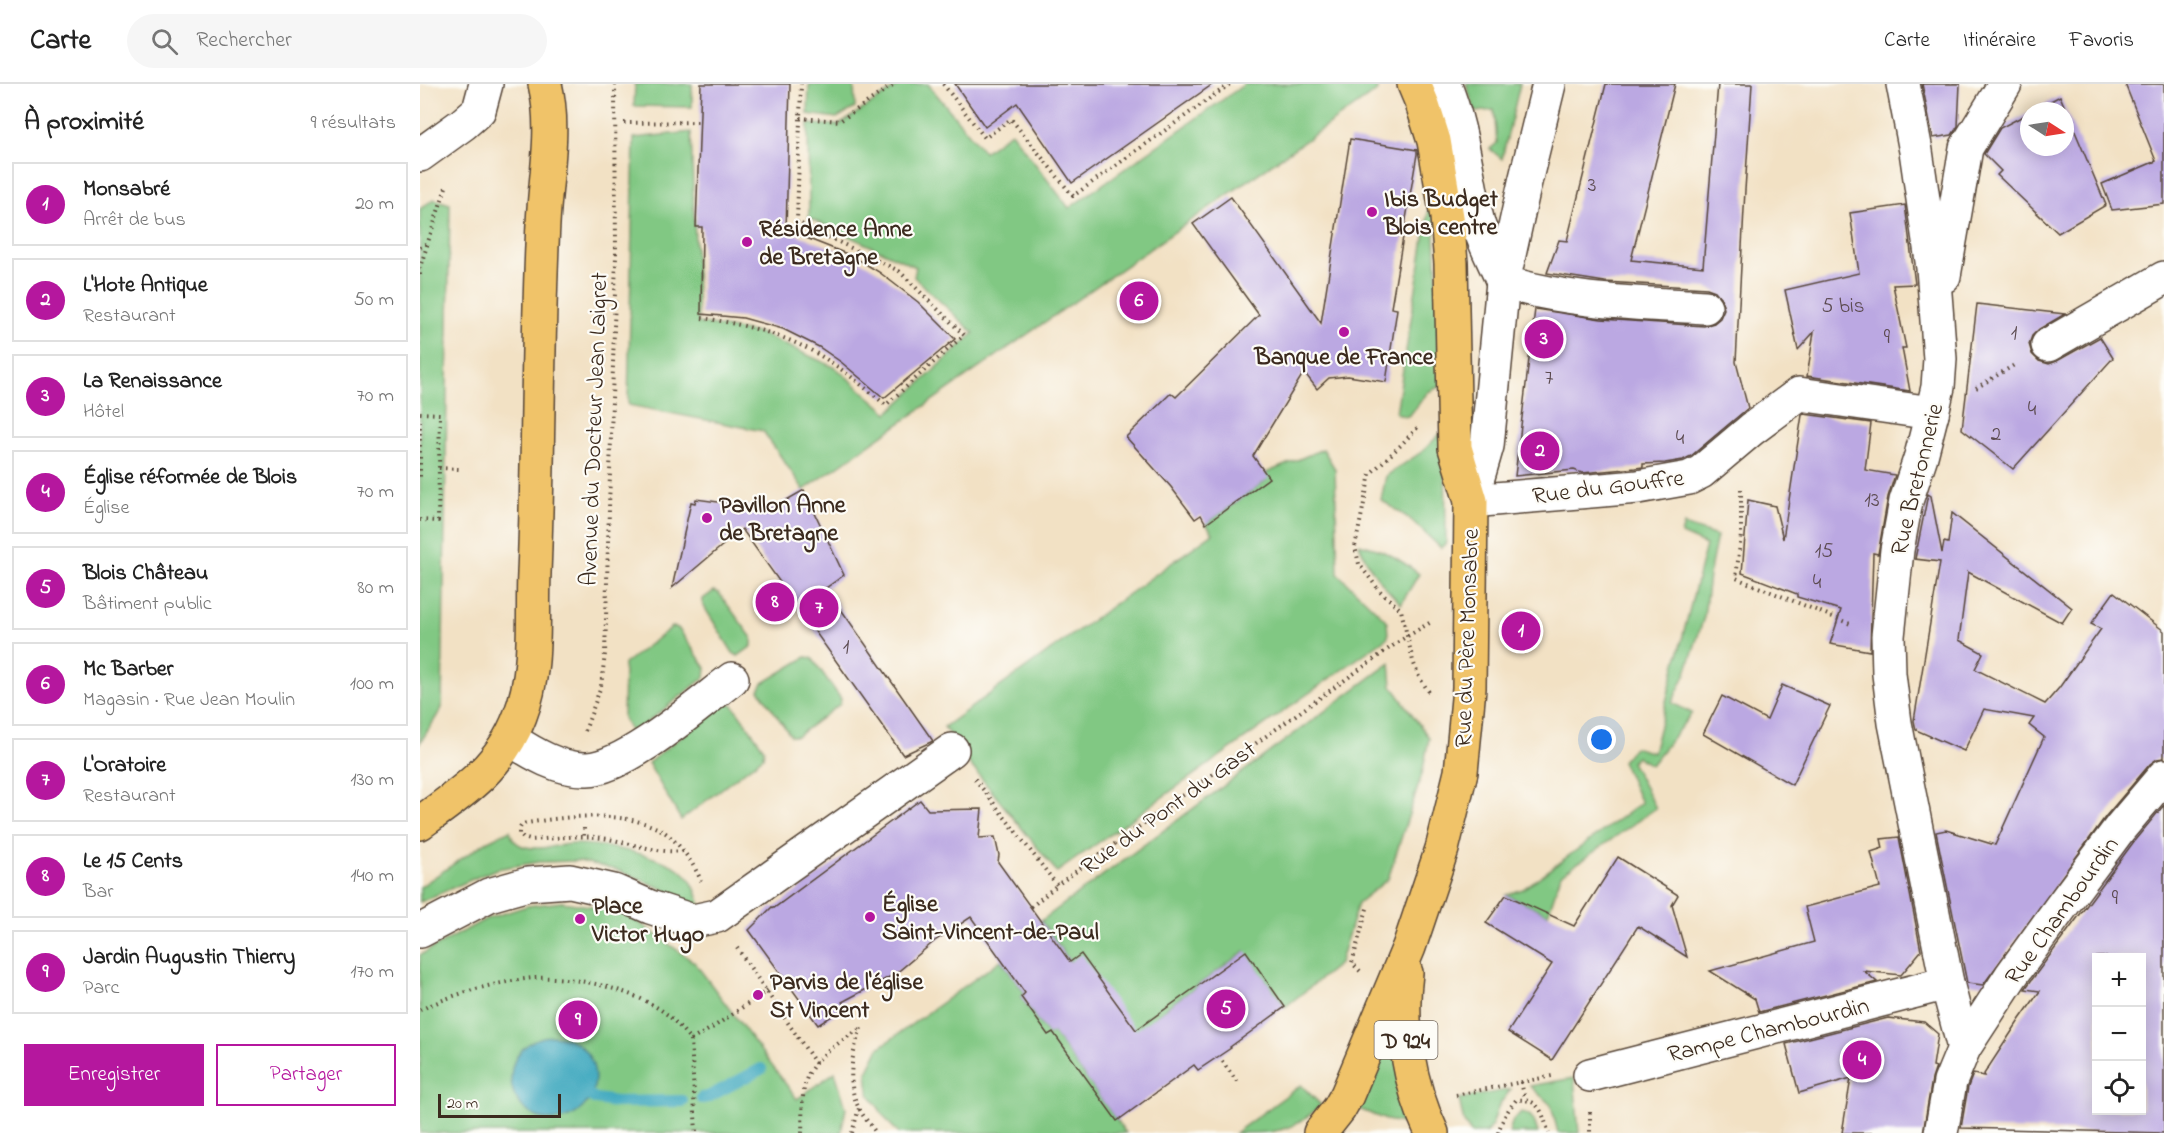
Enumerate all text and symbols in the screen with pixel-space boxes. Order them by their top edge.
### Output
search box [127,14,547,68]
text: Carte [30,21,91,62]
icon: search [148,25,181,58]
text: Rechercher [196,25,292,57]
text: Carte [1884,26,1930,56]
text: Itinéraire [1963,26,2036,56]
text: Favoris [2069,26,2134,56]
north arrow [2020,102,2074,156]
text: À proximité [24,104,144,142]
text: 9 résultats [310,109,396,138]
house number: 3 [1588,171,1596,201]
text: Monsabré [83,174,170,206]
place label: Ibis Budget Blois centre [1383,183,1499,246]
text: 1 [42,190,49,219]
text: 20 m [355,190,394,219]
marker: Ibis Budget Blois centre [1365,205,1379,219]
text: Arrêt de bus [83,206,186,235]
place label: Résidence Anne de Bretagne [759,213,913,277]
marker: Résidence Anne de Bretagne [740,235,754,249]
text: L'Hote Antique [83,270,208,302]
street label: Avenue du Docteur Jean Laigret [573,272,618,587]
pin: 6 [1120,278,1158,324]
text: 2 [41,286,50,315]
text: 50 m [353,286,394,315]
house number: 5 bis [1822,292,1864,322]
text: Restaurant [83,302,176,331]
pin: 3 [1524,316,1564,362]
house number: 1 [2011,319,2018,349]
house number: 9 [1884,323,1891,353]
marker: Banque de France [1337,325,1351,339]
place label: Banque de France [1254,341,1435,376]
house number: 7 [1545,364,1554,394]
text: La Renaissance [83,366,222,398]
text: 3 [41,382,50,411]
text: 70 m [357,382,394,411]
house number: 4 [2028,395,2037,425]
text: Hôtel [83,398,124,427]
street label: Rue Bretonnerie [1883,400,1954,559]
house number: 2 [1991,420,2001,450]
house number: 4 [1676,424,1685,454]
pin: 2 [1520,428,1560,473]
text: Église réformée de Blois [83,462,297,494]
street label: Rue du Gouffre [1530,462,1686,515]
text: 4 [41,478,50,507]
text: 70 m [357,478,394,507]
house number: 13 [1864,486,1880,516]
place label: Pavillon Anne de Bretagne [719,489,847,553]
text: Église [83,494,129,523]
marker: Pavillon Anne de Bretagne [700,511,714,525]
street label: Rue du Père Monsabre [1447,528,1490,748]
house number: 15 [1815,537,1833,567]
text: Blois Château [83,558,208,590]
house number: 4 [1813,568,1822,598]
text: 5 [40,574,51,603]
text: 80 m [357,574,394,603]
pin: 8 [756,580,794,624]
pin: 7 [800,586,838,630]
text: Bâtiment public [83,590,212,619]
pin: 1 [1502,608,1540,654]
house number: 1 [843,633,850,663]
text: Mc Barber [83,654,173,686]
text: 6 [41,670,50,699]
text: 100 m [350,670,394,699]
text: Magasin · Rue Jean Moulin [83,686,295,715]
your location [1587,725,1616,754]
street label: Rue du Pont du Gast [1075,733,1264,885]
text: L'Oratoire [83,750,166,782]
text: 7 [41,766,50,795]
text: 130 m [350,766,394,795]
text: Restaurant [83,782,176,811]
street label: Rue Chambourdin [1997,830,2129,993]
text: Le 15 Cents [83,846,183,878]
text: 8 [42,862,49,891]
text: 140 m [350,862,394,891]
text: Bar [83,878,113,907]
house number: 9 [2112,884,2119,914]
place label: Église Saint-Vincent-de-Paul [882,888,1099,951]
place label: Place Victor Hugo [591,890,704,954]
marker: Église Saint-Vincent-de-Paul [863,910,877,924]
marker: Place Victor Hugo [573,912,587,926]
text: Jardin Augustin Thierry [83,942,295,974]
map controls [2092,953,2146,1115]
button: + [2092,953,2146,1007]
text: 9 [42,958,49,987]
text: 170 m [350,958,394,987]
place label: Parvis de l'église St Vincent [770,966,925,1029]
text: Parc [83,974,119,1003]
pin: 5 [1206,986,1246,1032]
marker: Parvis de l'église St Vincent [751,988,765,1002]
street label: Rampe Chambourdin [1664,989,1873,1073]
pin: 9 [558,998,598,1042]
button: − [2092,1007,2146,1061]
road number: D 924 [1374,1021,1438,1059]
pin: 4 [1842,1038,1882,1082]
button: Enregistrer [24,1044,204,1106]
button: Partager [216,1044,396,1106]
button: locate [2092,1061,2146,1115]
scale bar [438,1091,561,1118]
text: 20 m [447,1092,478,1116]

